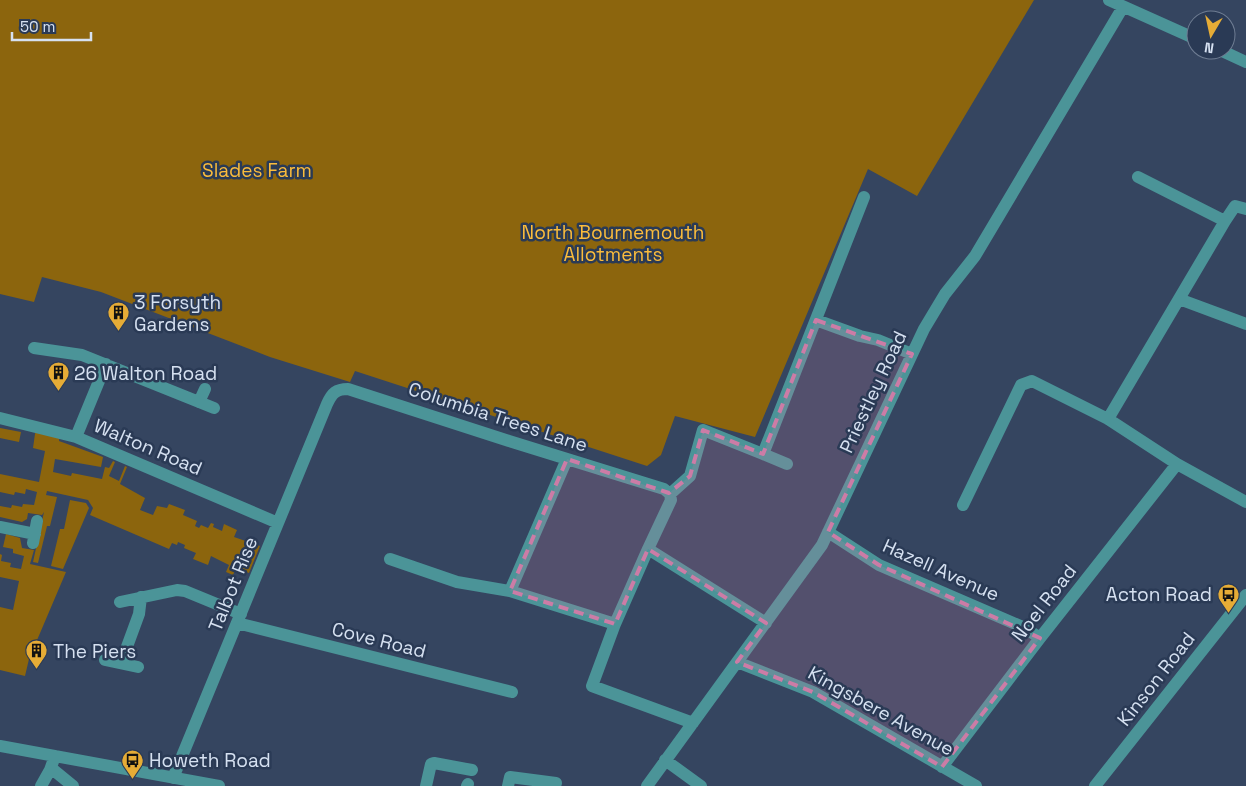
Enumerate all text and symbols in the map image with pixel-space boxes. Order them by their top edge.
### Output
scale bar [12,10,91,42]
north arrow [1186,10,1236,60]
text: 50 m [20,17,55,36]
text: N [1203,38,1215,57]
park label: Slades Farm [202,158,312,183]
park label: North Bournemouth Allotments [522,220,704,267]
place label: 3 Forsyth Gardens [134,290,221,337]
building icon: 3 Forsyth Gardens [106,301,130,332]
street label: Priestley Road [834,327,912,457]
building icon: 26 Walton Road [46,361,70,392]
place label: 26 Walton Road [74,361,217,386]
street label: Columbia Trees Lane [405,376,591,458]
street label: Walton Road [90,413,206,481]
street label: Talbot Rise [203,533,263,635]
street label: Hazell Avenue [879,533,1003,607]
street label: Noel Road [1006,559,1082,647]
place label: Acton Road [1106,582,1212,607]
bus stop icon: Acton Road [1216,582,1240,613]
street label: Cove Road [329,616,429,664]
street label: Kinson Road [1111,627,1201,731]
building icon: The Piers [25,639,49,670]
place label: The Piers [53,639,136,664]
street label: Kingsbere Avenue [803,660,959,762]
bus stop icon: Howeth Road [121,748,145,779]
place label: Howeth Road [149,748,271,773]

